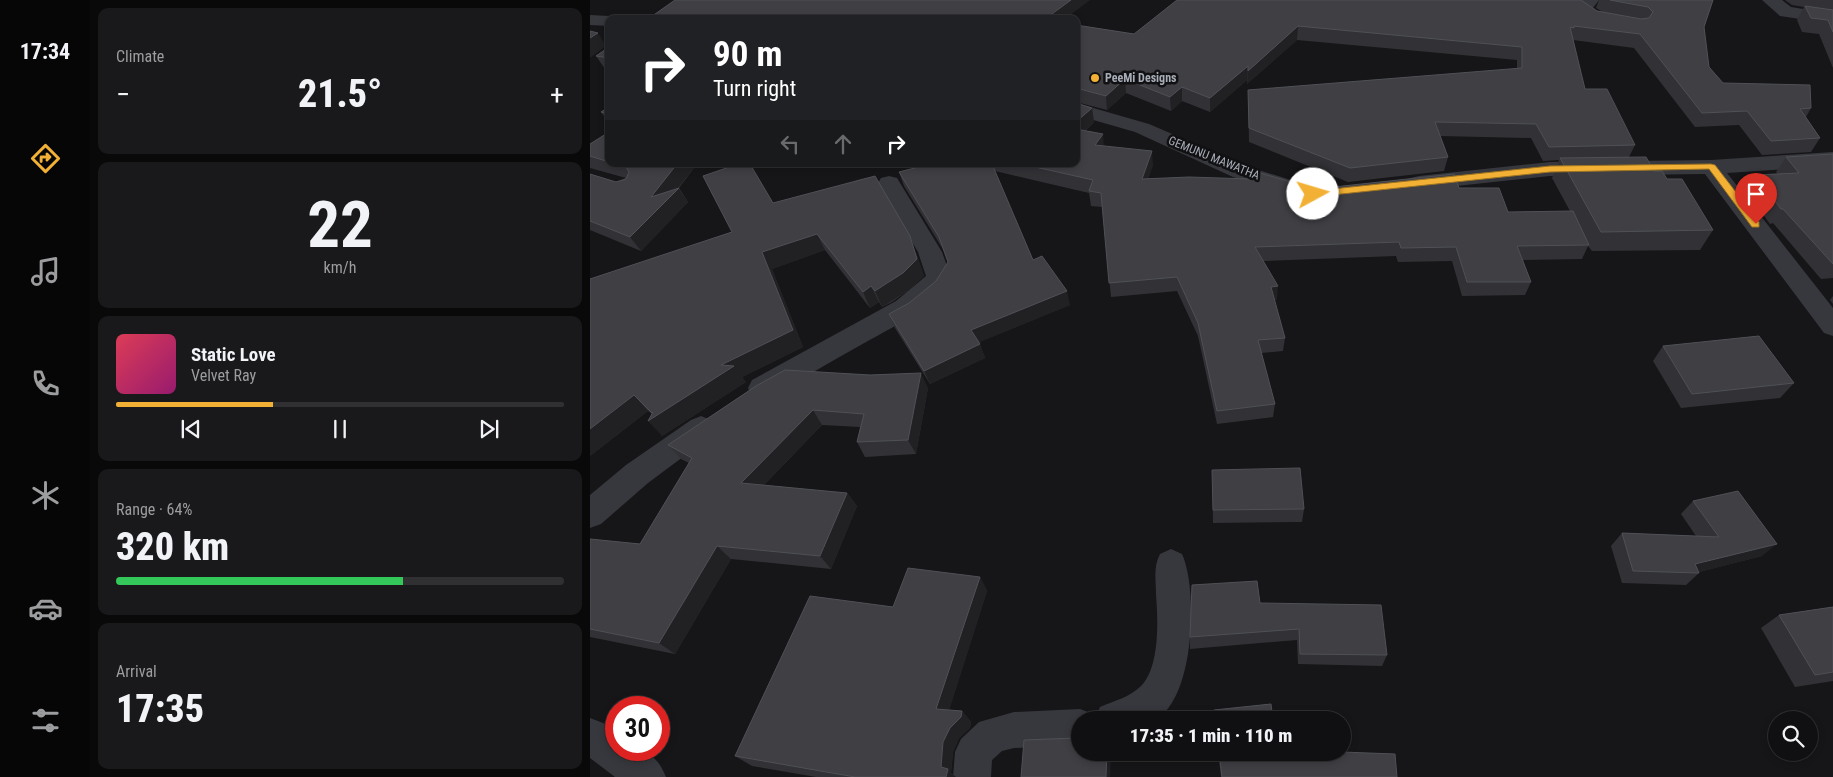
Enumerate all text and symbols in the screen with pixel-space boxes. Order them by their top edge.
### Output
text: 90 m [713,34,782,75]
icon: right [630,35,695,100]
text: 17:34 [20,39,70,64]
text: Climate [116,47,164,66]
place label: PeeMi Designs [1105,71,1177,85]
text: 21.5° [298,72,382,116]
marker: PeeMi Designs [1089,72,1101,84]
text: Turn right [713,76,796,101]
text: − [116,78,130,111]
text: + [550,78,564,111]
icon: left [776,130,804,158]
icon: ahead [829,130,857,158]
icon: right [882,130,910,158]
street label: GEMUNU MAWATHA [1166,133,1262,183]
icon: directions [28,141,63,176]
position arrow [1286,167,1338,219]
pin [1735,173,1777,224]
icon: arrive [1742,180,1770,208]
text: 22 [307,187,373,263]
icon: music [28,254,63,289]
text: km/h [324,258,356,277]
text: Static Love [191,343,276,366]
icon: phone [28,366,63,401]
text: Velvet Ray [191,366,256,385]
icon: previous [177,415,205,443]
icon: pause [326,415,354,443]
icon: next [475,415,503,443]
icon: climate [28,478,63,513]
text: Range · 64% [116,500,192,519]
text: 320 km [116,525,229,569]
icon: car [28,591,63,626]
text: Arrival [116,662,157,681]
text: 17:35 [116,687,204,731]
speed limit sign: 30 [605,696,670,761]
icon: filters [28,703,63,738]
map controls [1768,711,1818,761]
button: search [1768,711,1818,761]
text: 17:35 · 1 min · 110 m [1130,724,1292,747]

